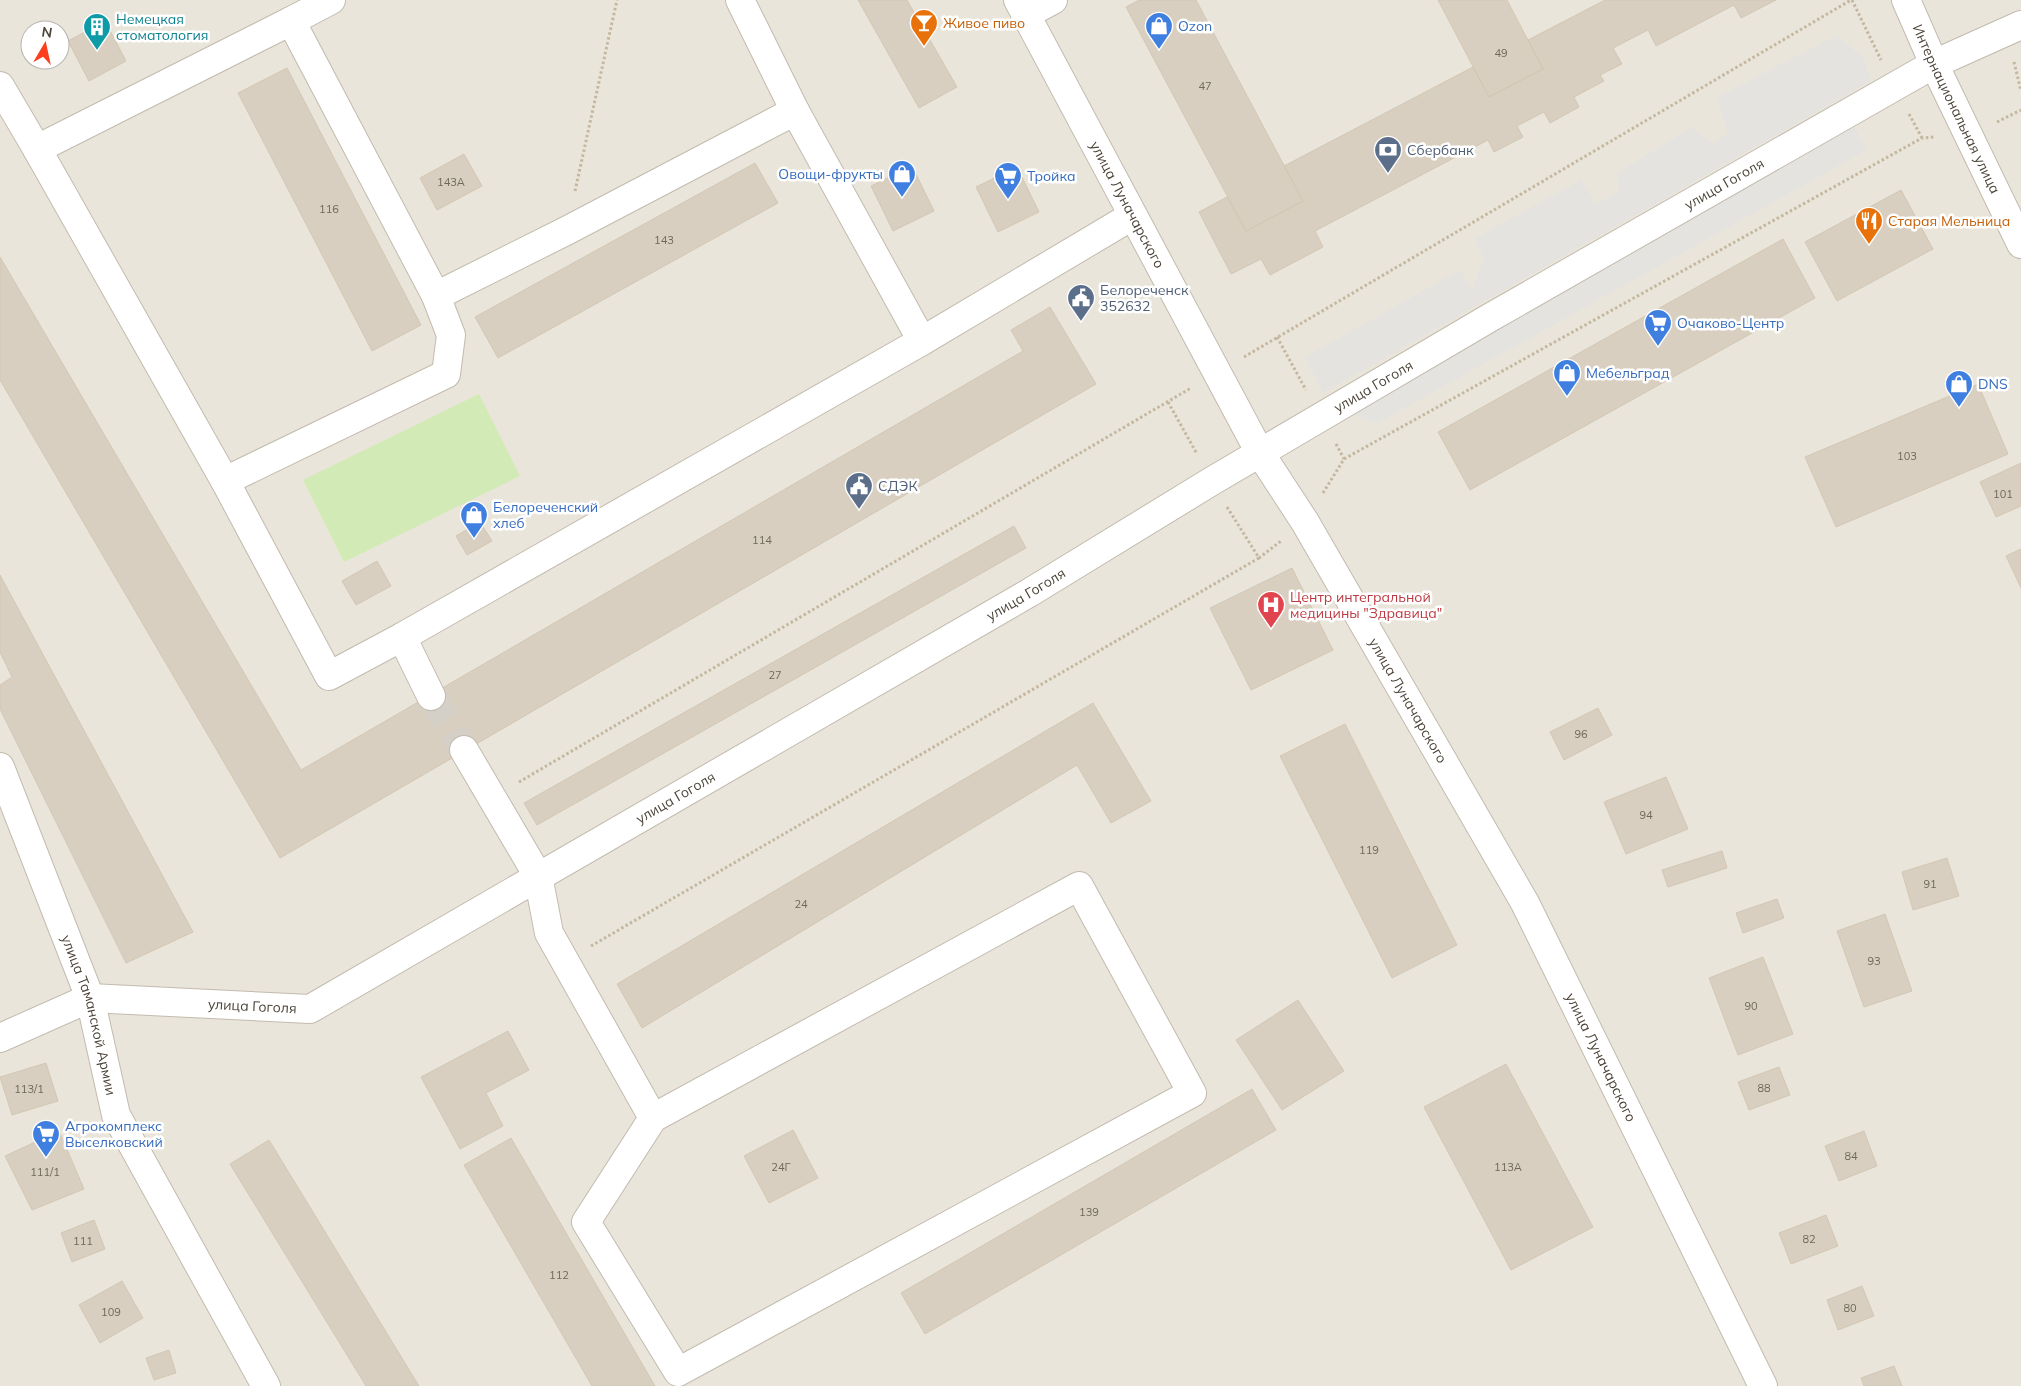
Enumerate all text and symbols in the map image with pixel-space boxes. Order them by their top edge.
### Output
bar icon: Живое пиво [909,8,939,47]
place label: Немецкая стоматология [116,10,208,44]
shop icon: Ozon [1144,11,1174,50]
building icon: Немецкая стоматология [82,12,112,51]
place label: Живое пиво [943,14,1025,32]
place label: Ozon [1178,17,1212,35]
north arrow [20,20,70,70]
street label: Интернациональная улица [1909,21,2004,197]
text: N [40,22,54,42]
house number: 49 [1494,46,1508,60]
house number: 47 [1198,79,1212,93]
bank icon: Сбербанк [1373,135,1403,174]
street label: улица Луначарского [1086,138,1169,271]
place label: Сбербанк [1407,141,1474,159]
street label: улица Гоголя [1681,154,1767,214]
shop icon: Овощи-фрукты [887,159,917,198]
supermarket icon: Тройка [993,161,1023,200]
place label: Овощи-фрукты [778,165,883,183]
place label: Тройка [1027,167,1075,185]
house number: 143А [437,175,465,189]
house number: 116 [319,202,339,216]
restaurant icon: Старая Мельница [1854,206,1884,245]
place label: Старая Мельница [1888,212,2010,230]
house number: 143 [654,233,674,247]
place label: Белореченск 352632 [1100,281,1189,315]
public building icon: Белореченск 352632 [1066,283,1096,322]
supermarket icon: Очаково-Центр [1643,308,1673,347]
place label: Очаково-Центр [1677,314,1784,332]
street label: улица Гоголя [1330,356,1416,417]
shop icon: Мебельград [1552,358,1582,397]
place label: Мебельград [1586,364,1670,382]
shop icon: DNS [1944,369,1974,408]
place label: DNS [1978,375,2008,393]
house number: 103 [1897,449,1917,463]
public building icon: СДЭК [844,471,874,510]
place label: СДЭК [878,477,918,495]
house number: 101 [1993,487,2013,501]
place label: Белореченский хлеб [493,498,598,532]
shop icon: Белореченский хлеб [459,500,489,539]
house number: 114 [752,533,772,547]
street label: улица Гоголя [983,564,1069,625]
place label: Центр интегральной медицины "Здравица" [1290,588,1442,622]
hospital icon: Центр интегральной медицины "Здравица" [1256,590,1286,629]
street label: улица Луначарского [1365,635,1451,766]
house number: 27 [768,668,782,682]
house number: 96 [1574,727,1588,741]
street label: улица Гоголя [633,768,718,828]
house number: 94 [1639,808,1653,822]
house number: 119 [1359,843,1379,857]
house number: 91 [1923,877,1937,891]
house number: 24 [794,897,808,911]
street label: улица Таманской Армии [57,932,120,1097]
house number: 93 [1867,954,1881,968]
street label: улица Луначарского [1562,990,1640,1125]
street label: улица Гоголя [207,995,297,1017]
house number: 90 [1744,999,1758,1013]
house number: 88 [1757,1081,1771,1095]
house number: 113/1 [14,1082,44,1096]
place label: Агрокомплекс Выселковский [65,1117,163,1151]
supermarket icon: Агрокомплекс Выселковский [31,1119,61,1158]
house number: 84 [1844,1149,1858,1163]
house number: 24Г [771,1160,791,1174]
house number: 113А [1494,1160,1522,1174]
house number: 111/1 [30,1165,60,1179]
house number: 139 [1079,1205,1099,1219]
house number: 82 [1802,1232,1816,1246]
house number: 111 [73,1234,93,1248]
house number: 112 [549,1268,569,1282]
house number: 80 [1843,1301,1857,1315]
house number: 109 [101,1305,121,1319]

